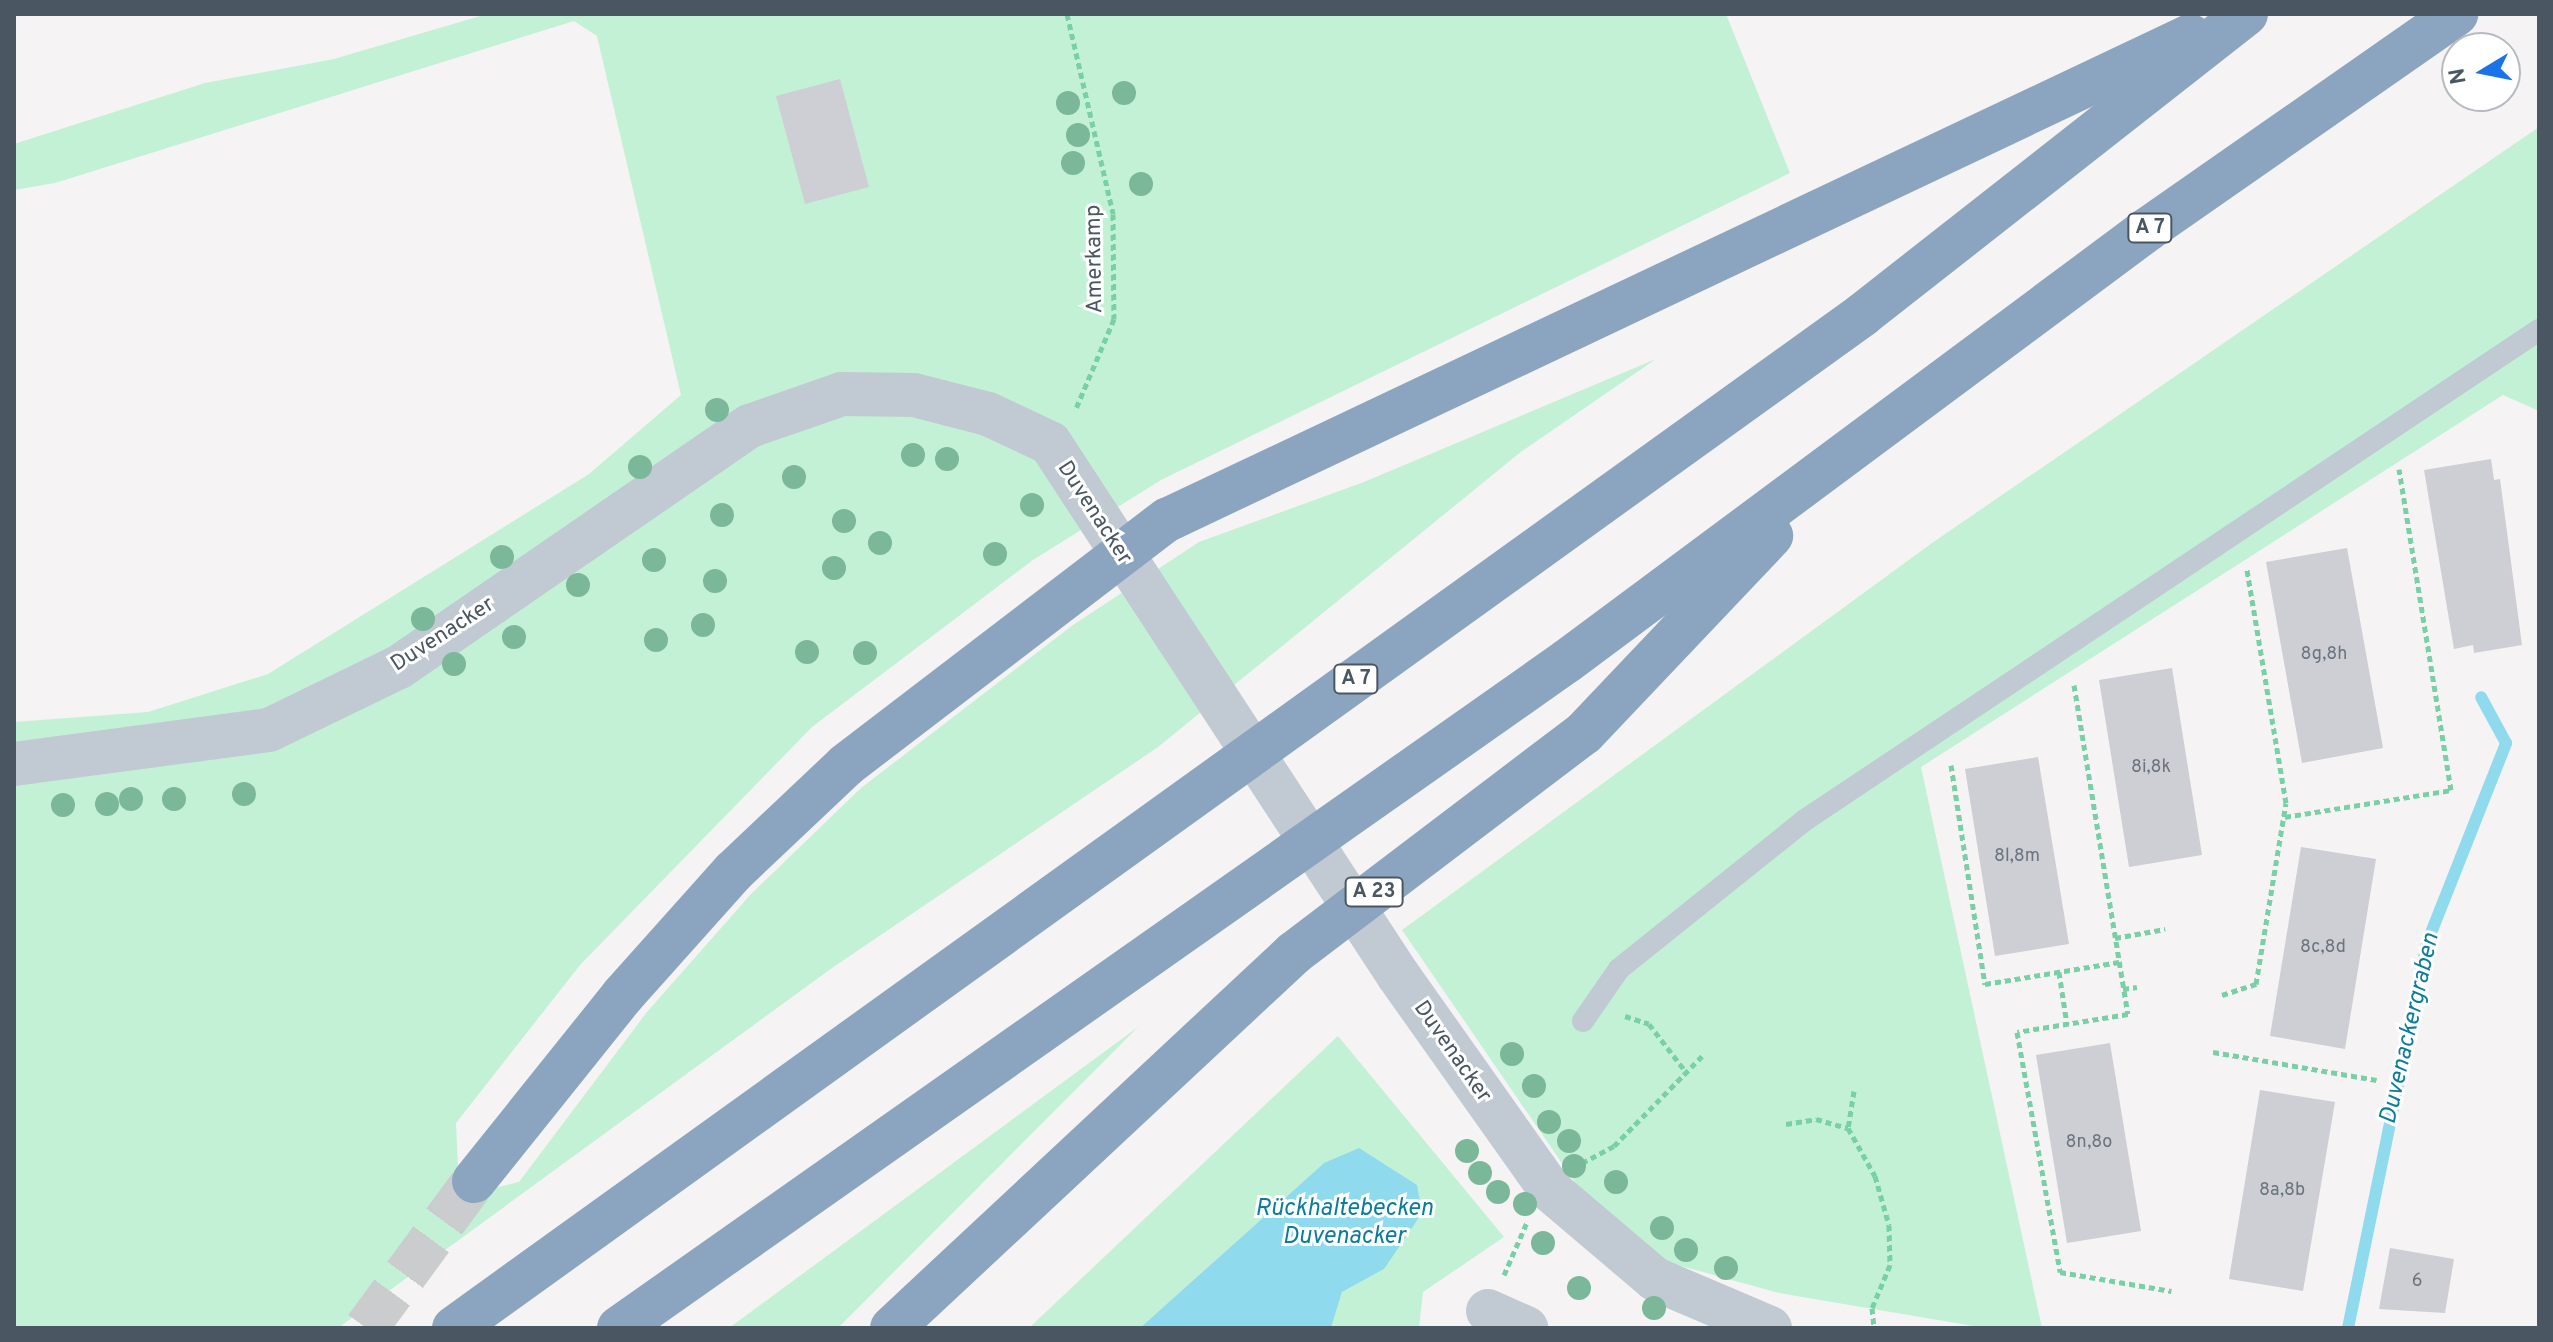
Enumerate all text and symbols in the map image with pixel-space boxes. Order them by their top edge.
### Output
north arrow [2441,32,2521,112]
text: N [2444,66,2474,86]
street label: Amerkamp [1081,204,1109,314]
road number: A 7 [2126,212,2174,244]
street label: Duvenacker [1051,456,1137,570]
street label: Duvenacker [386,592,500,678]
house number: 8g,8h [2301,644,2347,666]
road number: A 7 [1332,663,1380,695]
house number: 8i,8k [2131,757,2171,779]
house number: 8l,8m [1994,846,2040,868]
road number: A 23 [1344,876,1404,908]
water label: Duvenackergraben [2375,931,2447,1127]
house number: 8c,8d [2300,937,2346,959]
street label: Duvenacker [1407,996,1497,1108]
house number: 8n,8o [2066,1132,2112,1154]
house number: 8a,8b [2259,1180,2305,1202]
water label: Rückhaltebecken Duvenacker [1255,1196,1433,1252]
house number: 6 [2412,1271,2422,1293]

